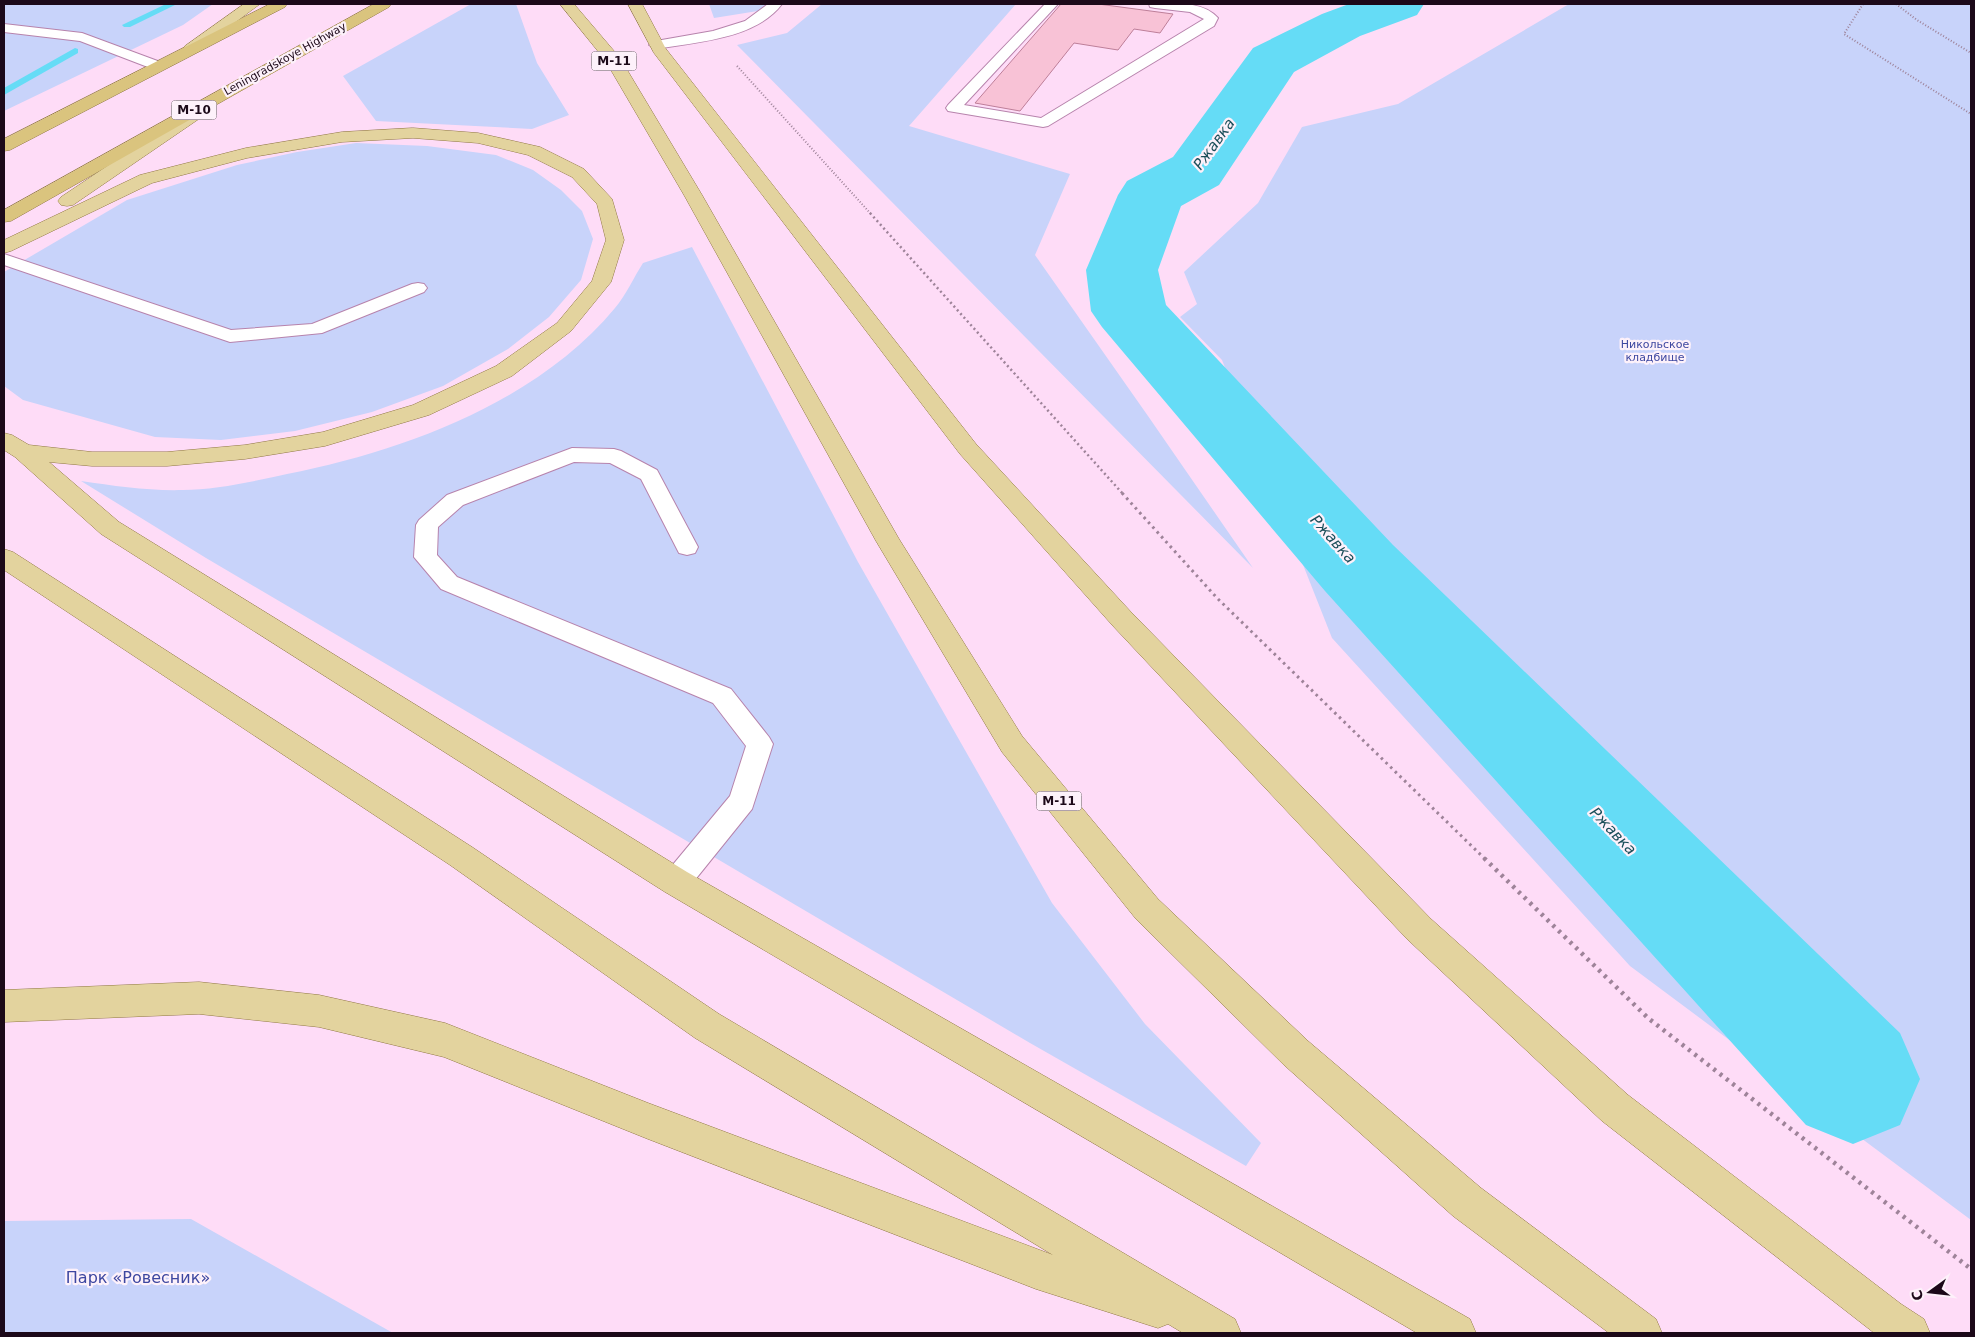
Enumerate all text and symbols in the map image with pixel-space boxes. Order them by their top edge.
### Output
street label: Leningradskoye Highway [222,20,349,98]
road number: М-11 [592,51,636,70]
road number: М-10 [172,100,216,120]
water label: Ржавка [1189,115,1239,173]
park label: Никольское кладбище [1621,338,1689,364]
water label: Ржавка [1307,511,1359,567]
road number: М-11 [1036,791,1082,810]
water label: Ржавка [1586,804,1640,858]
north arrow [1905,1267,1955,1317]
park label: Парк «Ровесник» [66,1268,210,1287]
text: С [1908,1288,1927,1302]

